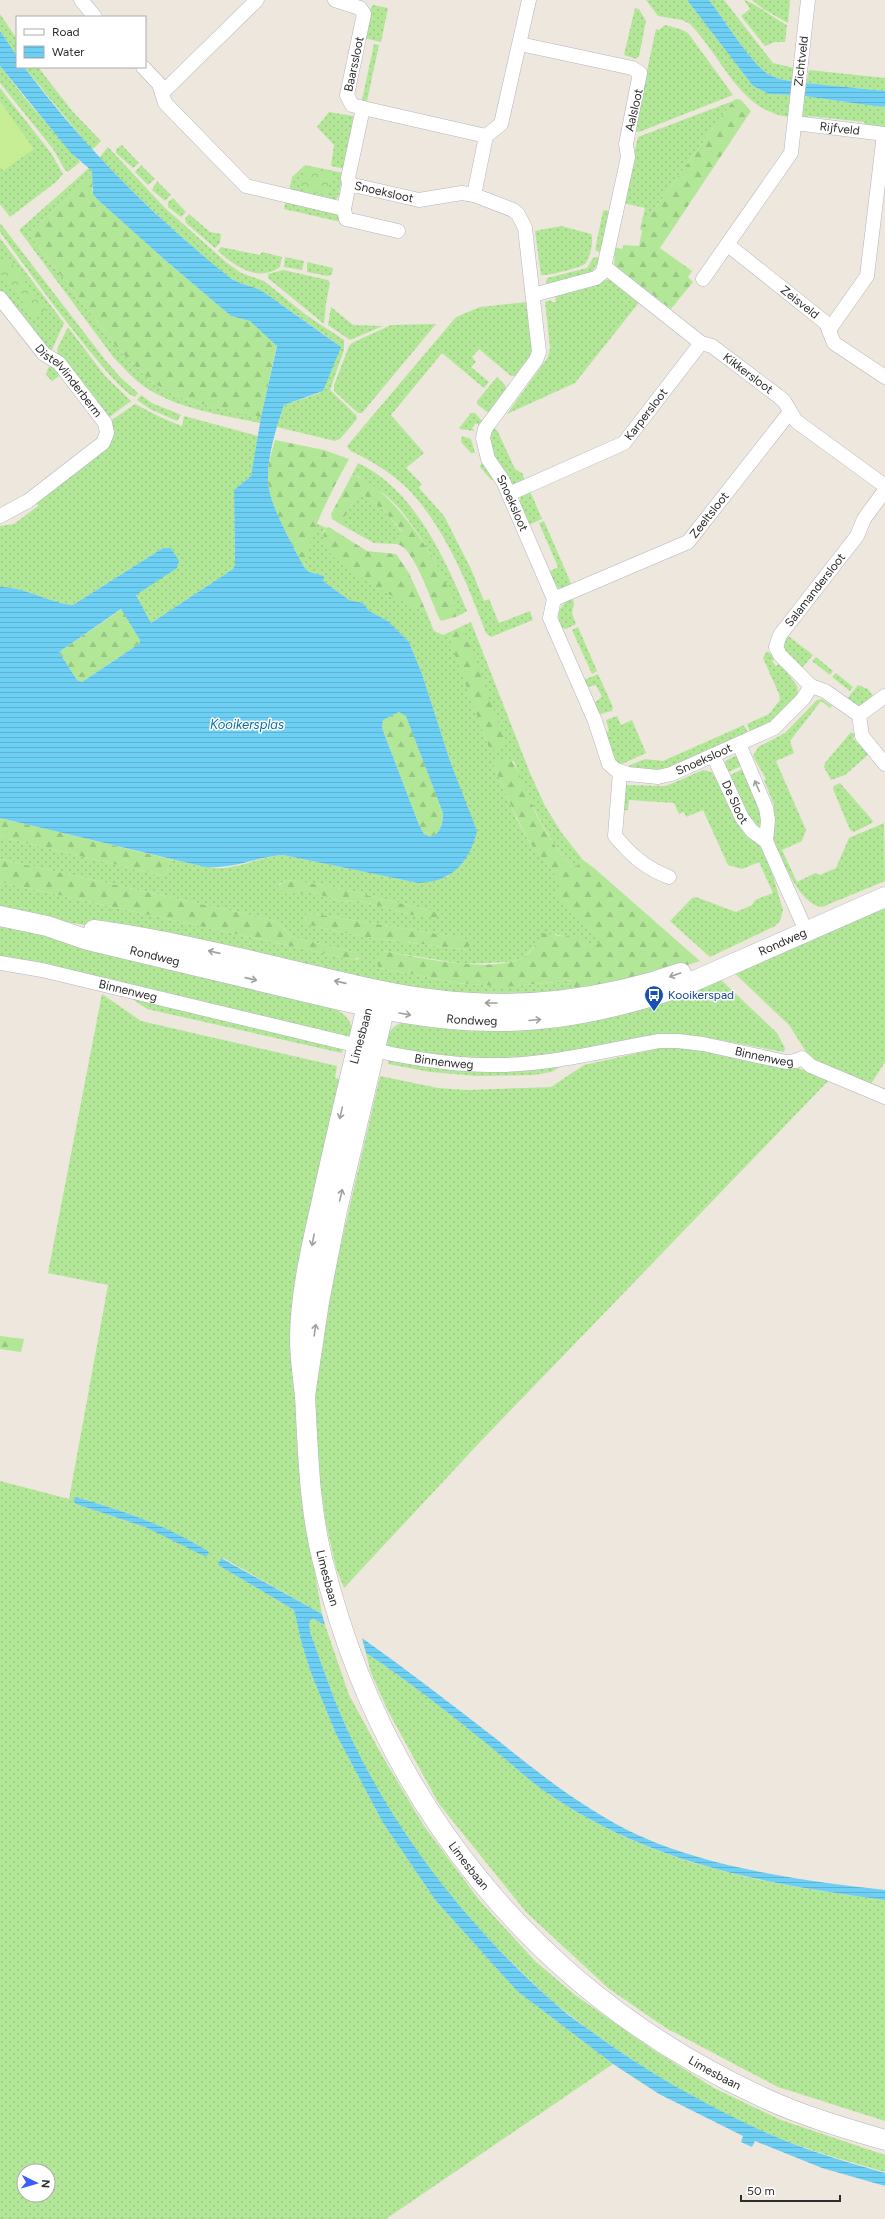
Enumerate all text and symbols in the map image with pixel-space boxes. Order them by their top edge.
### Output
legend [16,16,146,68]
text: Road [52,25,80,39]
street label: Baarssloot [341,35,367,93]
street label: Zichtveld [791,35,811,87]
text: Water [52,45,84,59]
street label: Aalsloot [622,87,646,133]
street label: Rijfveld [819,119,861,138]
street label: Snoeksloot [353,178,415,206]
street label: Zeisveld [778,283,822,322]
street label: Distelvlinderberm [32,342,105,420]
street label: Kikkersloot [720,350,776,397]
street label: Karpersloot [622,385,671,443]
street label: Snoeksloot [494,472,531,534]
street label: Zeeltsloot [687,489,732,541]
street label: Salamandersloot [782,550,848,630]
water label: Kooikersplas [210,717,284,732]
street label: Snoeksloot [674,740,735,778]
street label: De Sloot [719,778,751,827]
one-way arrow [753,781,760,793]
street label: Rondweg [756,925,809,959]
street label: Rondweg [128,943,181,969]
one-way arrow [208,947,221,955]
one-way arrow [670,971,682,979]
one-way arrow [244,975,257,983]
street label: Binnenweg [97,977,159,1004]
one-way arrow [334,977,347,985]
bus stop icon: Kooikerspad [643,984,665,1012]
place label: Kooikerspad [668,988,734,1002]
one-way arrow [485,1000,498,1007]
street label: Limesbaan [347,1006,375,1066]
one-way arrow [398,1010,411,1018]
street label: Rondweg [446,1012,497,1028]
one-way arrow [528,1016,541,1023]
street label: Binnenweg [734,1044,794,1069]
street label: Binnenweg [413,1051,474,1072]
one-way arrow [337,1107,345,1120]
one-way arrow [337,1189,345,1202]
one-way arrow [309,1233,317,1246]
one-way arrow [311,1324,319,1337]
street label: Limesbaan [313,1549,342,1608]
street label: Limesbaan [446,1839,492,1893]
street label: Limesbaan [686,2053,743,2093]
north arrow [16,2163,56,2203]
scale bar [741,2177,840,2203]
text: N [39,2179,52,2189]
text: 50 m [747,2184,775,2198]

